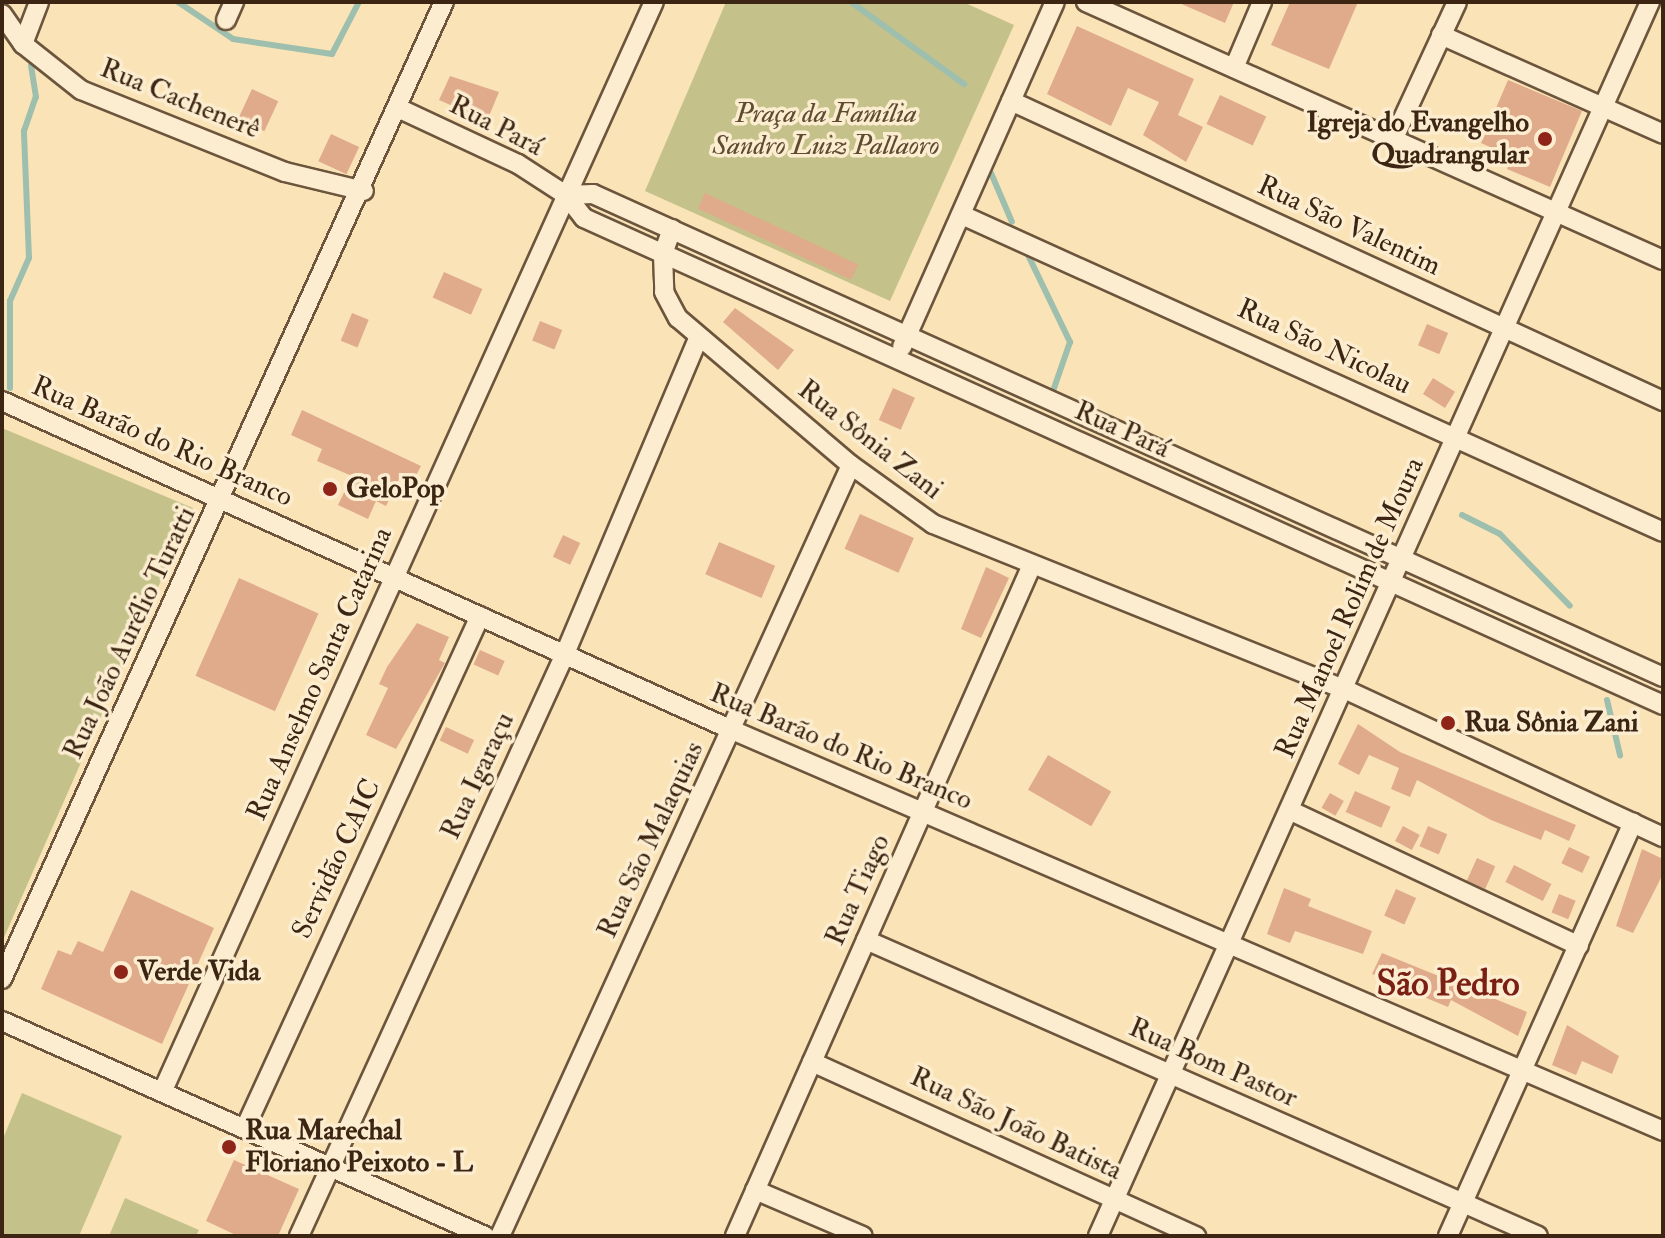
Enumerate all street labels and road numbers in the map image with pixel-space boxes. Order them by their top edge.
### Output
street label: Rua Cachenerê [95,52,265,146]
street label: Rua Pará [443,88,549,164]
street label: Rua São Valentim [1252,169,1446,283]
street label: Rua São Nicolau [1232,292,1416,402]
street label: Rua Barão do Rio Branco [26,369,298,515]
street label: Rua Sônia Zani [791,373,949,507]
street label: Rua Pará [1069,394,1175,466]
street label: Rua Manoel Rolim de Moura [1268,452,1432,764]
street label: Rua João Aurélio Turatti [57,501,203,765]
street label: Rua Anselmo Santa Catarina [240,522,400,826]
street label: Rua Barão do Rio Branco [705,676,977,818]
street label: Rua Igaraçu [434,707,522,845]
street label: Rua São Malaquias [591,736,711,944]
street label: Servidão CAIC [285,774,389,944]
street label: Rua Tiago [819,829,897,951]
street label: Rua Bom Pastor [1124,1011,1302,1115]
street label: Rua São João Batista [905,1060,1127,1188]

